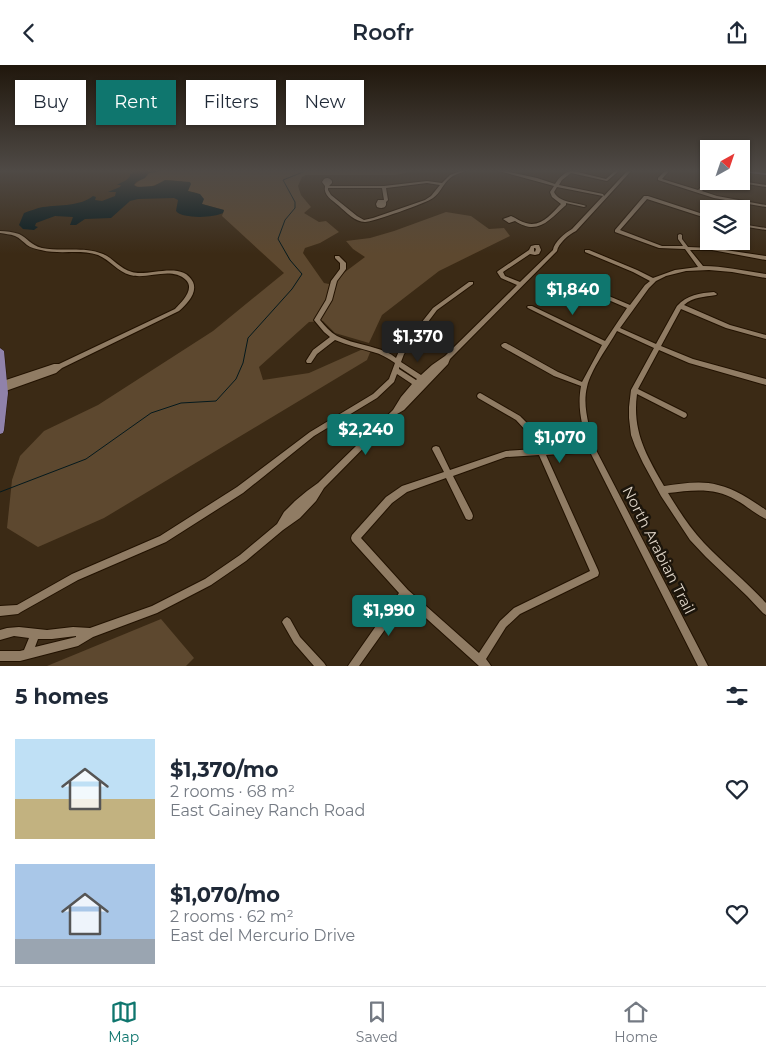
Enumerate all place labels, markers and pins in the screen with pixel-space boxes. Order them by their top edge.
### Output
pin: $1,840 [532,273,614,316]
pin: $1,370 [377,321,459,363]
pin: $2,240 [325,413,407,456]
pin: $1,070 [519,421,601,464]
pin: $1,990 [348,595,430,637]

